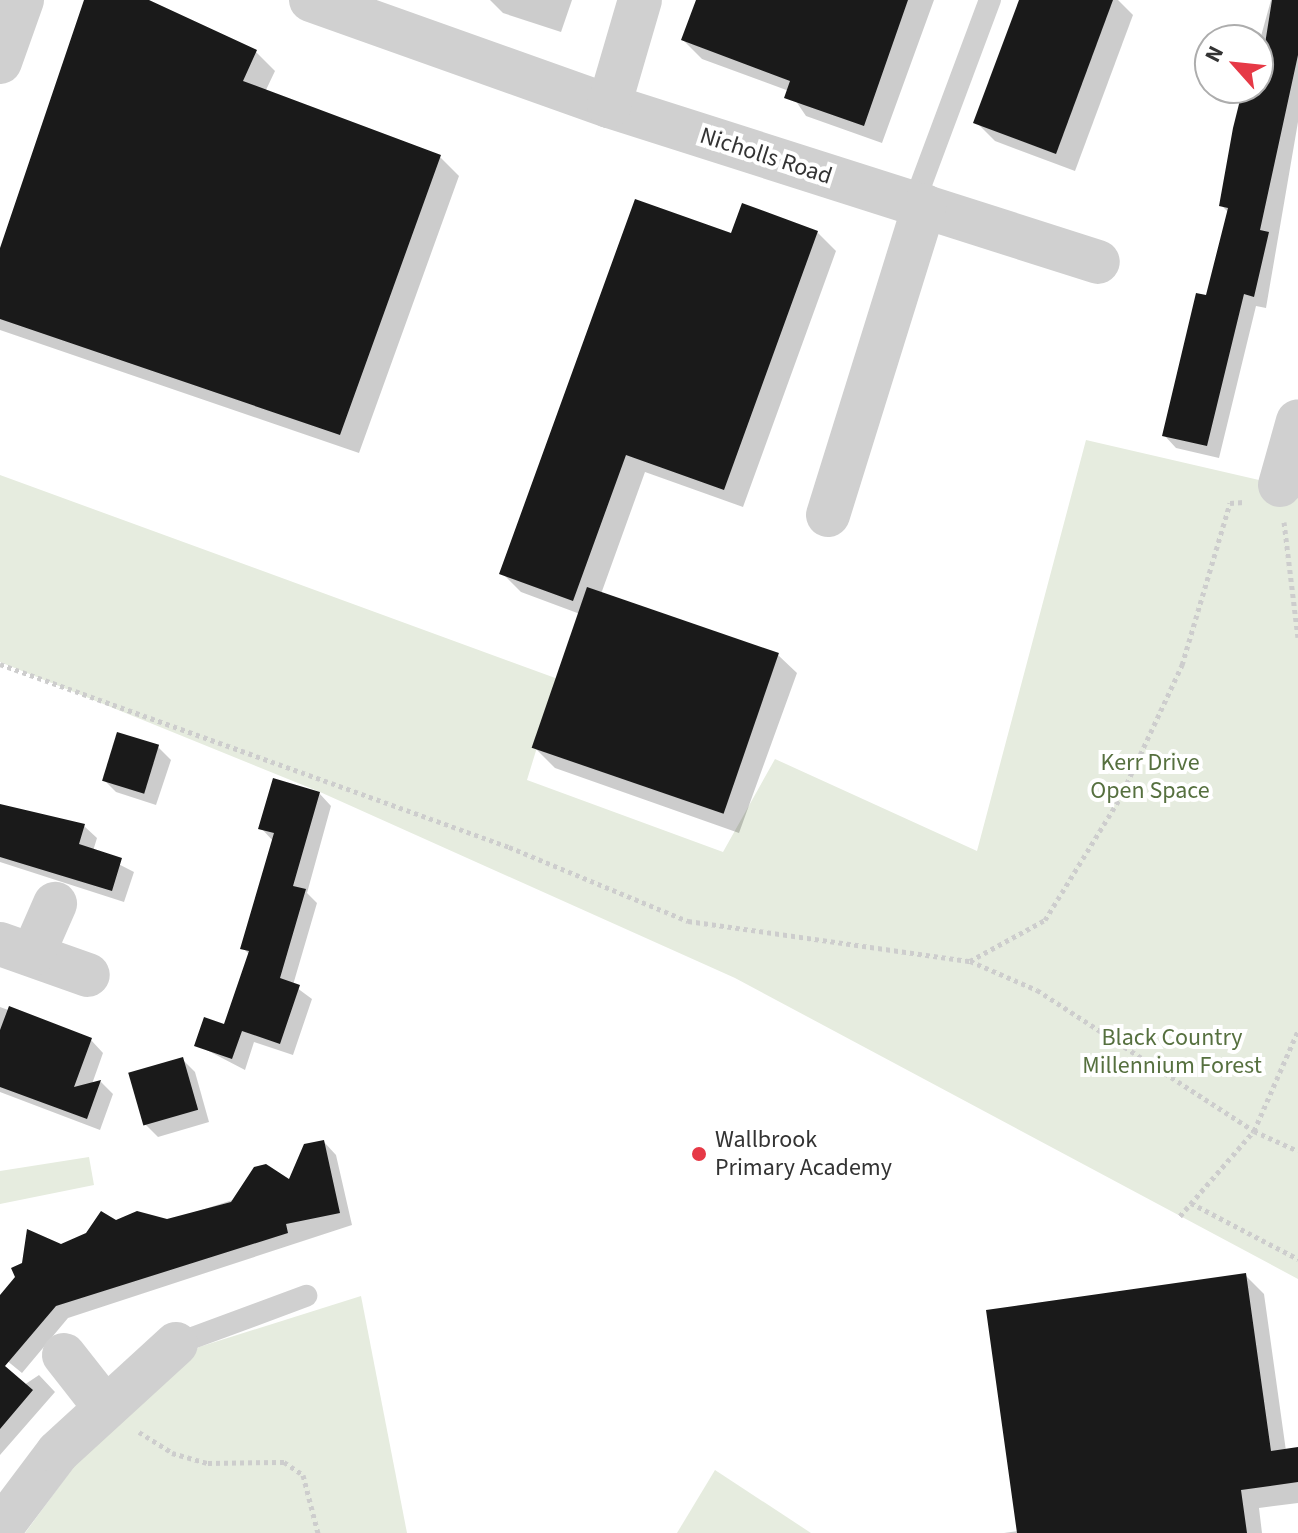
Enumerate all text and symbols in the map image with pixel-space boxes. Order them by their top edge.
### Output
north arrow [1194,24,1274,104]
text: N [1197,40,1232,68]
street label: Nicholls Road [696,121,836,191]
park label: Kerr Drive Open Space [1090,749,1210,805]
park label: Black Country Millennium Forest [1082,1024,1262,1080]
place label: Wallbrook Primary Academy [715,1126,892,1182]
marker: Wallbrook Primary Academy [690,1145,708,1163]

